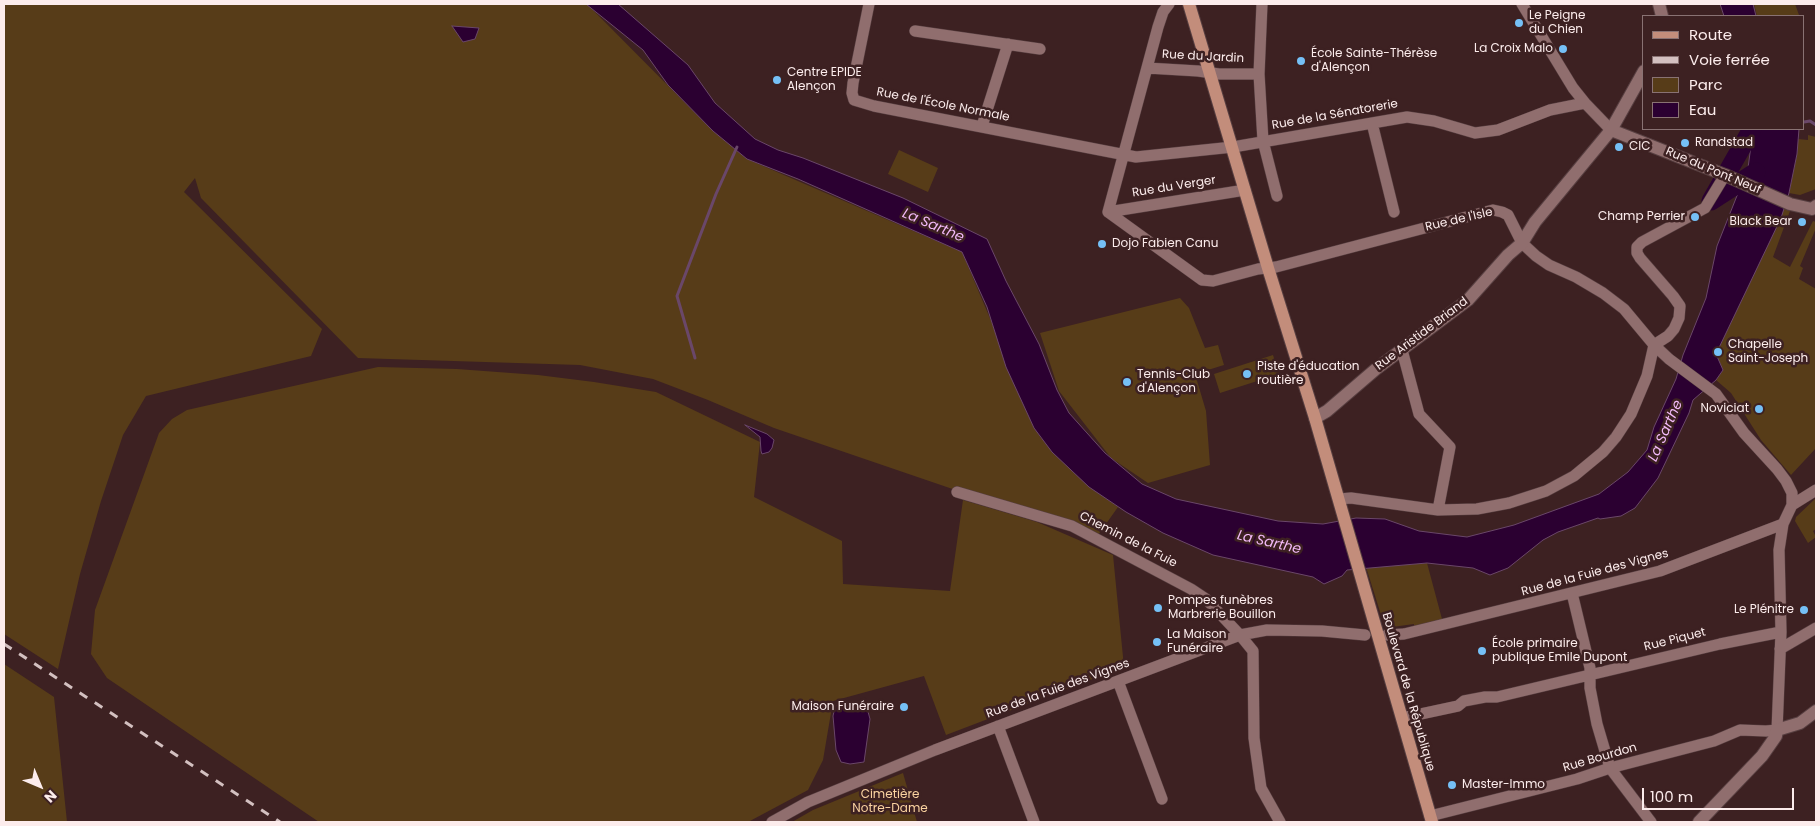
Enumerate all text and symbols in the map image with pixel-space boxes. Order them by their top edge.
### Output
place label: Le Peigne du Chien [1529,9,1585,37]
legend [1642,15,1805,130]
marker: Le Peigne du Chien [1513,17,1525,29]
text: Route [1689,24,1732,45]
place label: La Croix Malo [1474,42,1553,56]
marker: La Croix Malo [1557,43,1569,55]
place label: École Sainte-Thérèse d'Alençon [1311,47,1437,75]
street label: Rue du Jardin [1162,48,1244,66]
text: Voie ferrée [1689,49,1770,70]
marker: École Sainte-Thérèse d'Alençon [1295,55,1307,67]
place label: Centre EPIDE Alençon [787,66,862,94]
marker: Centre EPIDE Alençon [771,74,783,86]
text: Parc [1689,74,1723,95]
street label: Rue de l'École Normale [875,85,1011,125]
street label: Rue de la Sénatorerie [1271,97,1399,133]
text: Eau [1689,99,1716,120]
place label: Randstad [1695,136,1753,150]
marker: Randstad [1679,137,1691,149]
place label: CIC [1629,140,1650,154]
marker: CIC [1613,141,1625,153]
street label: Rue du Pont Neuf [1663,144,1763,198]
street label: Rue du Verger [1131,173,1217,201]
street label: Rue de l'Isle [1424,205,1494,235]
water label: La Sarthe [900,206,966,246]
place label: Champ Perrier [1598,210,1685,224]
marker: Champ Perrier [1689,211,1701,223]
place label: Black Bear [1730,215,1792,229]
marker: Black Bear [1796,216,1808,228]
place label: Dojo Fabien Canu [1112,237,1218,251]
marker: Dojo Fabien Canu [1096,238,1108,250]
street label: Rue Aristide Briand [1373,294,1471,374]
place label: Chapelle Saint-Joseph [1728,338,1808,366]
marker: Chapelle Saint-Joseph [1712,346,1724,358]
place label: Piste d'éducation routière [1257,360,1360,388]
place label: Tennis-Club d'Alençon [1137,368,1210,396]
marker: Piste d'éducation routière [1241,368,1253,380]
marker: Tennis-Club d'Alençon [1121,376,1133,388]
water label: La Sarthe [1645,398,1687,464]
place label: Noviciat [1700,402,1749,416]
marker: Noviciat [1753,403,1765,415]
street label: Chemin de la Fuie [1077,509,1179,571]
water label: La Sarthe [1235,527,1303,559]
street label: Rue de la Fuie des Vignes [1520,546,1670,600]
place label: Pompes funèbres Marbrerie Bouillon [1168,594,1276,622]
marker: Pompes funèbres Marbrerie Bouillon [1152,602,1164,614]
place label: Le Plénitre [1734,603,1794,617]
marker: Le Plénitre [1798,604,1810,616]
street label: Boulevard de la République [1378,611,1438,773]
street label: Rue Piquet [1643,625,1707,655]
place label: La Maison Funéraire [1167,628,1227,656]
marker: La Maison Funéraire [1151,636,1163,648]
place label: École primaire publique Emile Dupont [1492,637,1627,665]
marker: École primaire publique Emile Dupont [1476,645,1488,657]
street label: Rue de la Fuie des Vignes [984,656,1132,722]
place label: Maison Funéraire [791,700,894,714]
marker: Maison Funéraire [898,701,910,713]
street label: Rue Bourdon [1561,741,1639,775]
north arrow [15,761,65,811]
place label: Master-Immo [1462,778,1545,792]
scale bar [1645,778,1798,810]
marker: Master-Immo [1446,779,1458,791]
text: N [40,786,61,807]
text: 100 m [1650,786,1693,807]
park label: Cimetière Notre-Dame [852,788,928,816]

